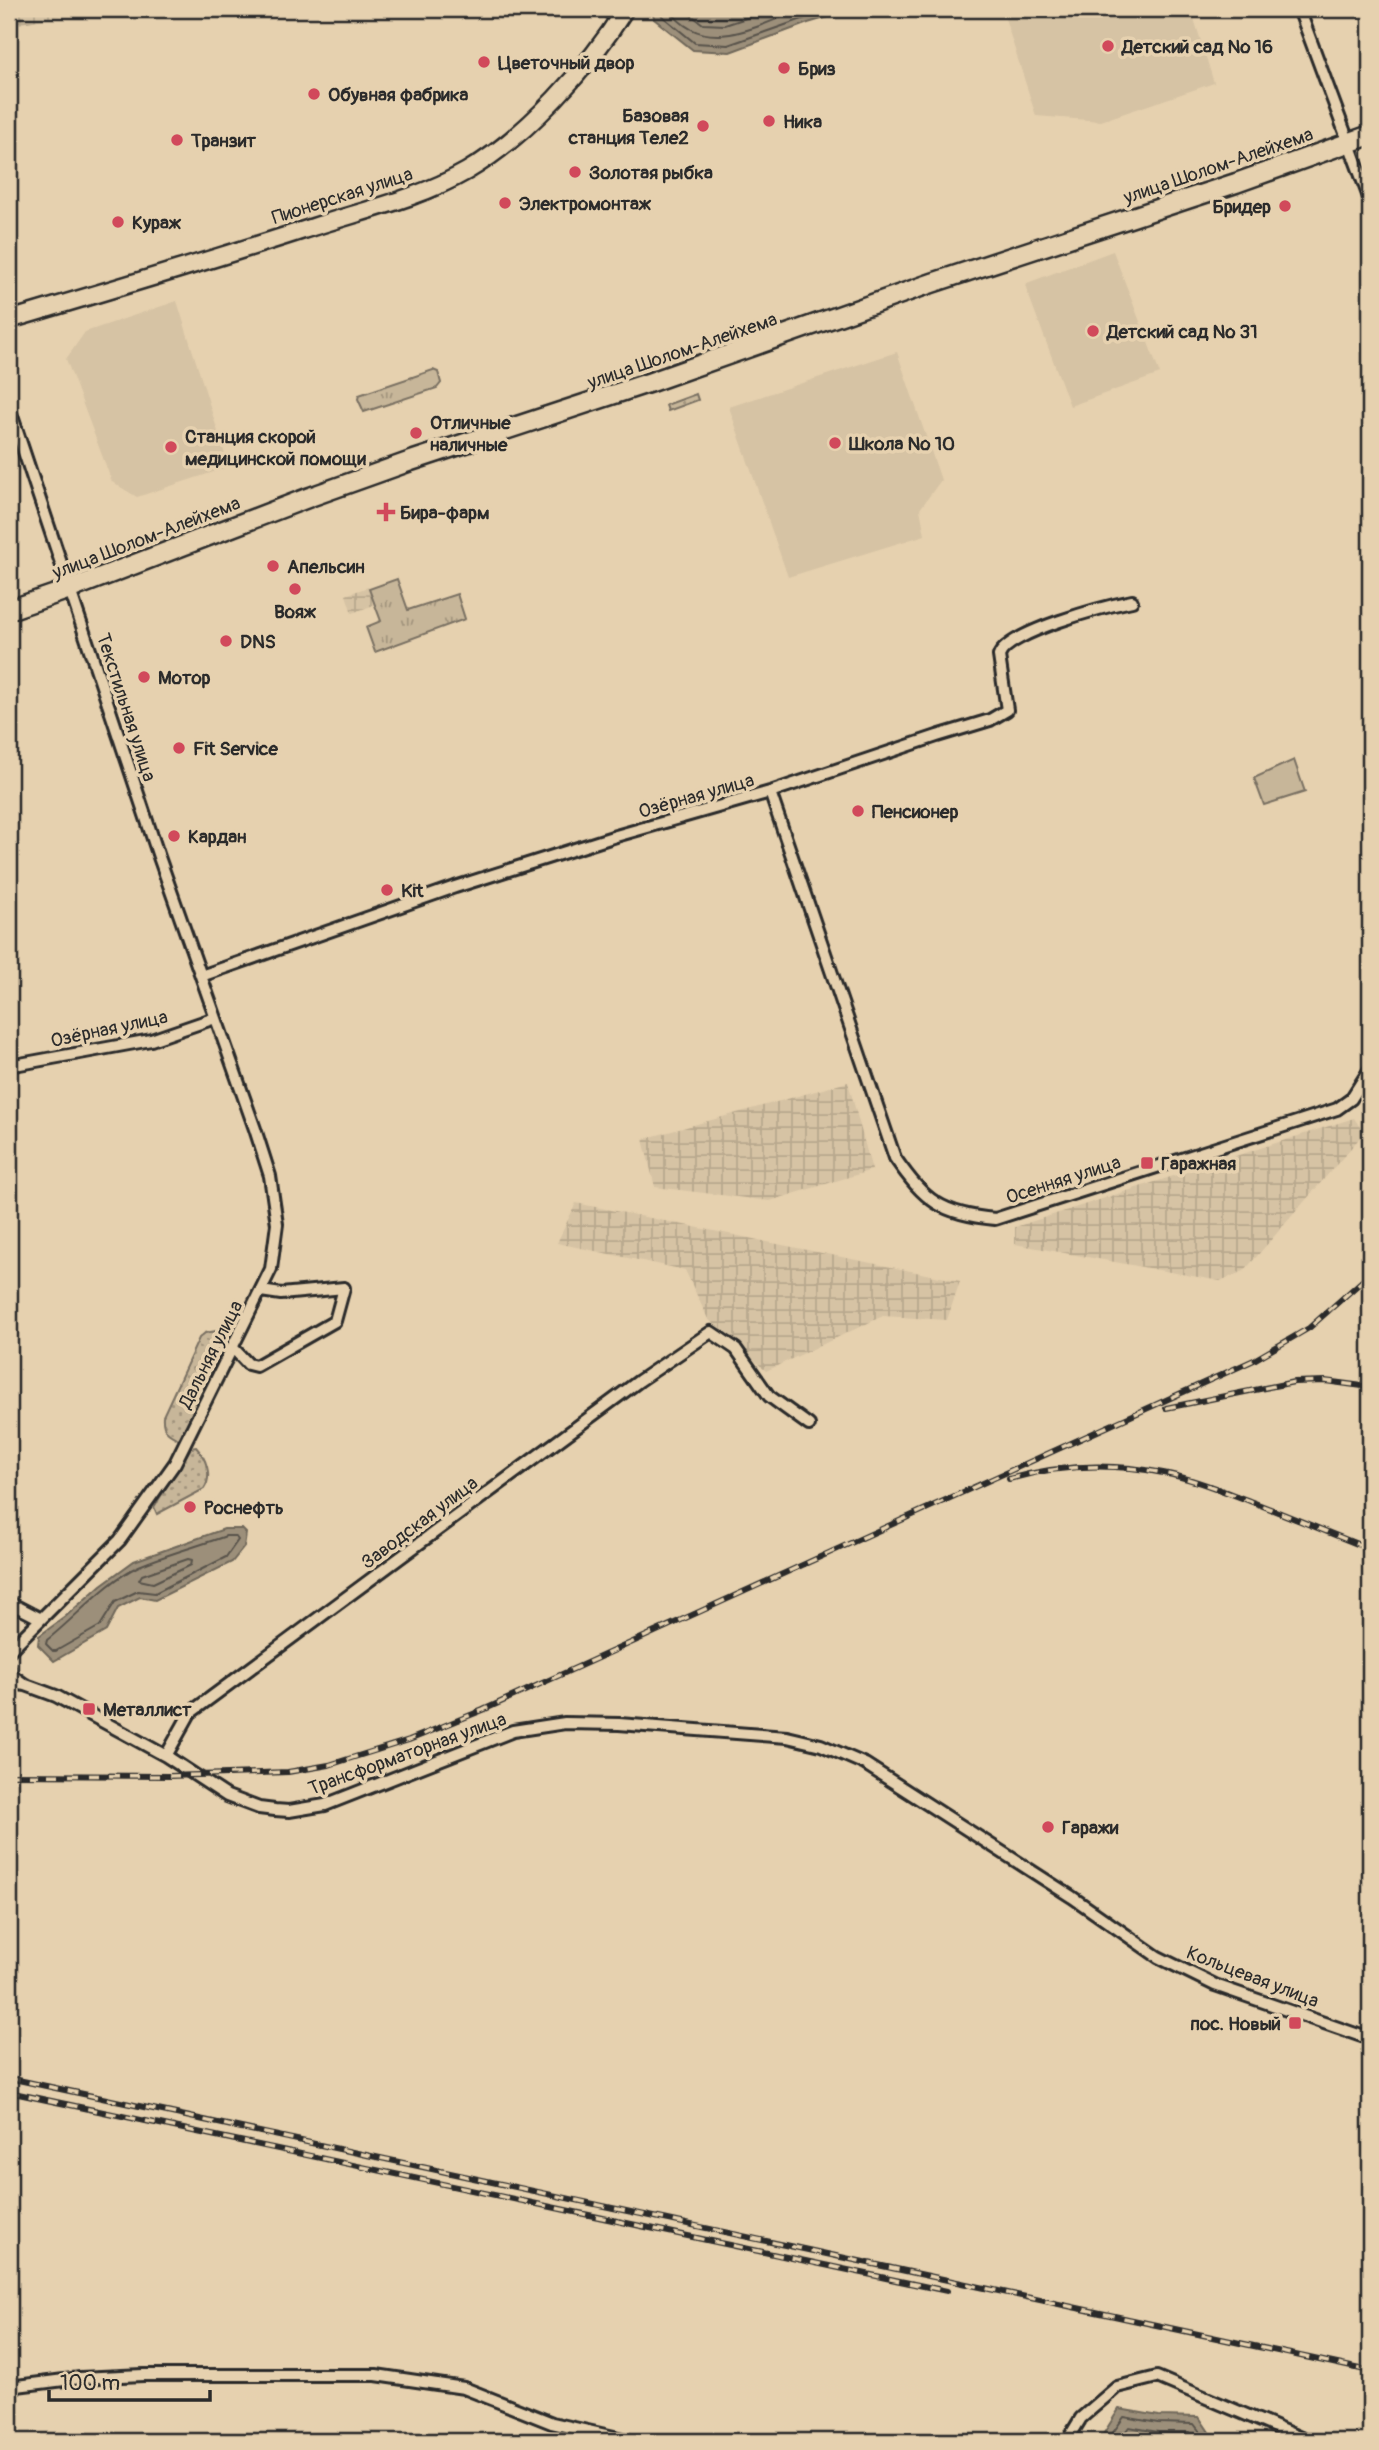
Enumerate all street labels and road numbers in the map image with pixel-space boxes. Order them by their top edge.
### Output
street label: улица Шолом-Алейхема [1119,122,1316,210]
street label: Пионерская улица [269,162,416,230]
street label: улица Шолом-Алейхема [583,307,780,395]
street label: улица Шолом-Алейхема [48,491,244,585]
street label: Текстильная улица [91,630,161,785]
street label: Озёрная улица [636,768,757,824]
street label: Озёрная улица [48,1005,170,1053]
street label: Осенняя улица [1003,1150,1124,1210]
street label: Дальняя улица [173,1296,248,1413]
street label: Заводская улица [357,1471,483,1574]
street label: Трансформаторная улица [305,1707,510,1801]
street label: Кольцевая улица [1183,1941,1322,2013]

